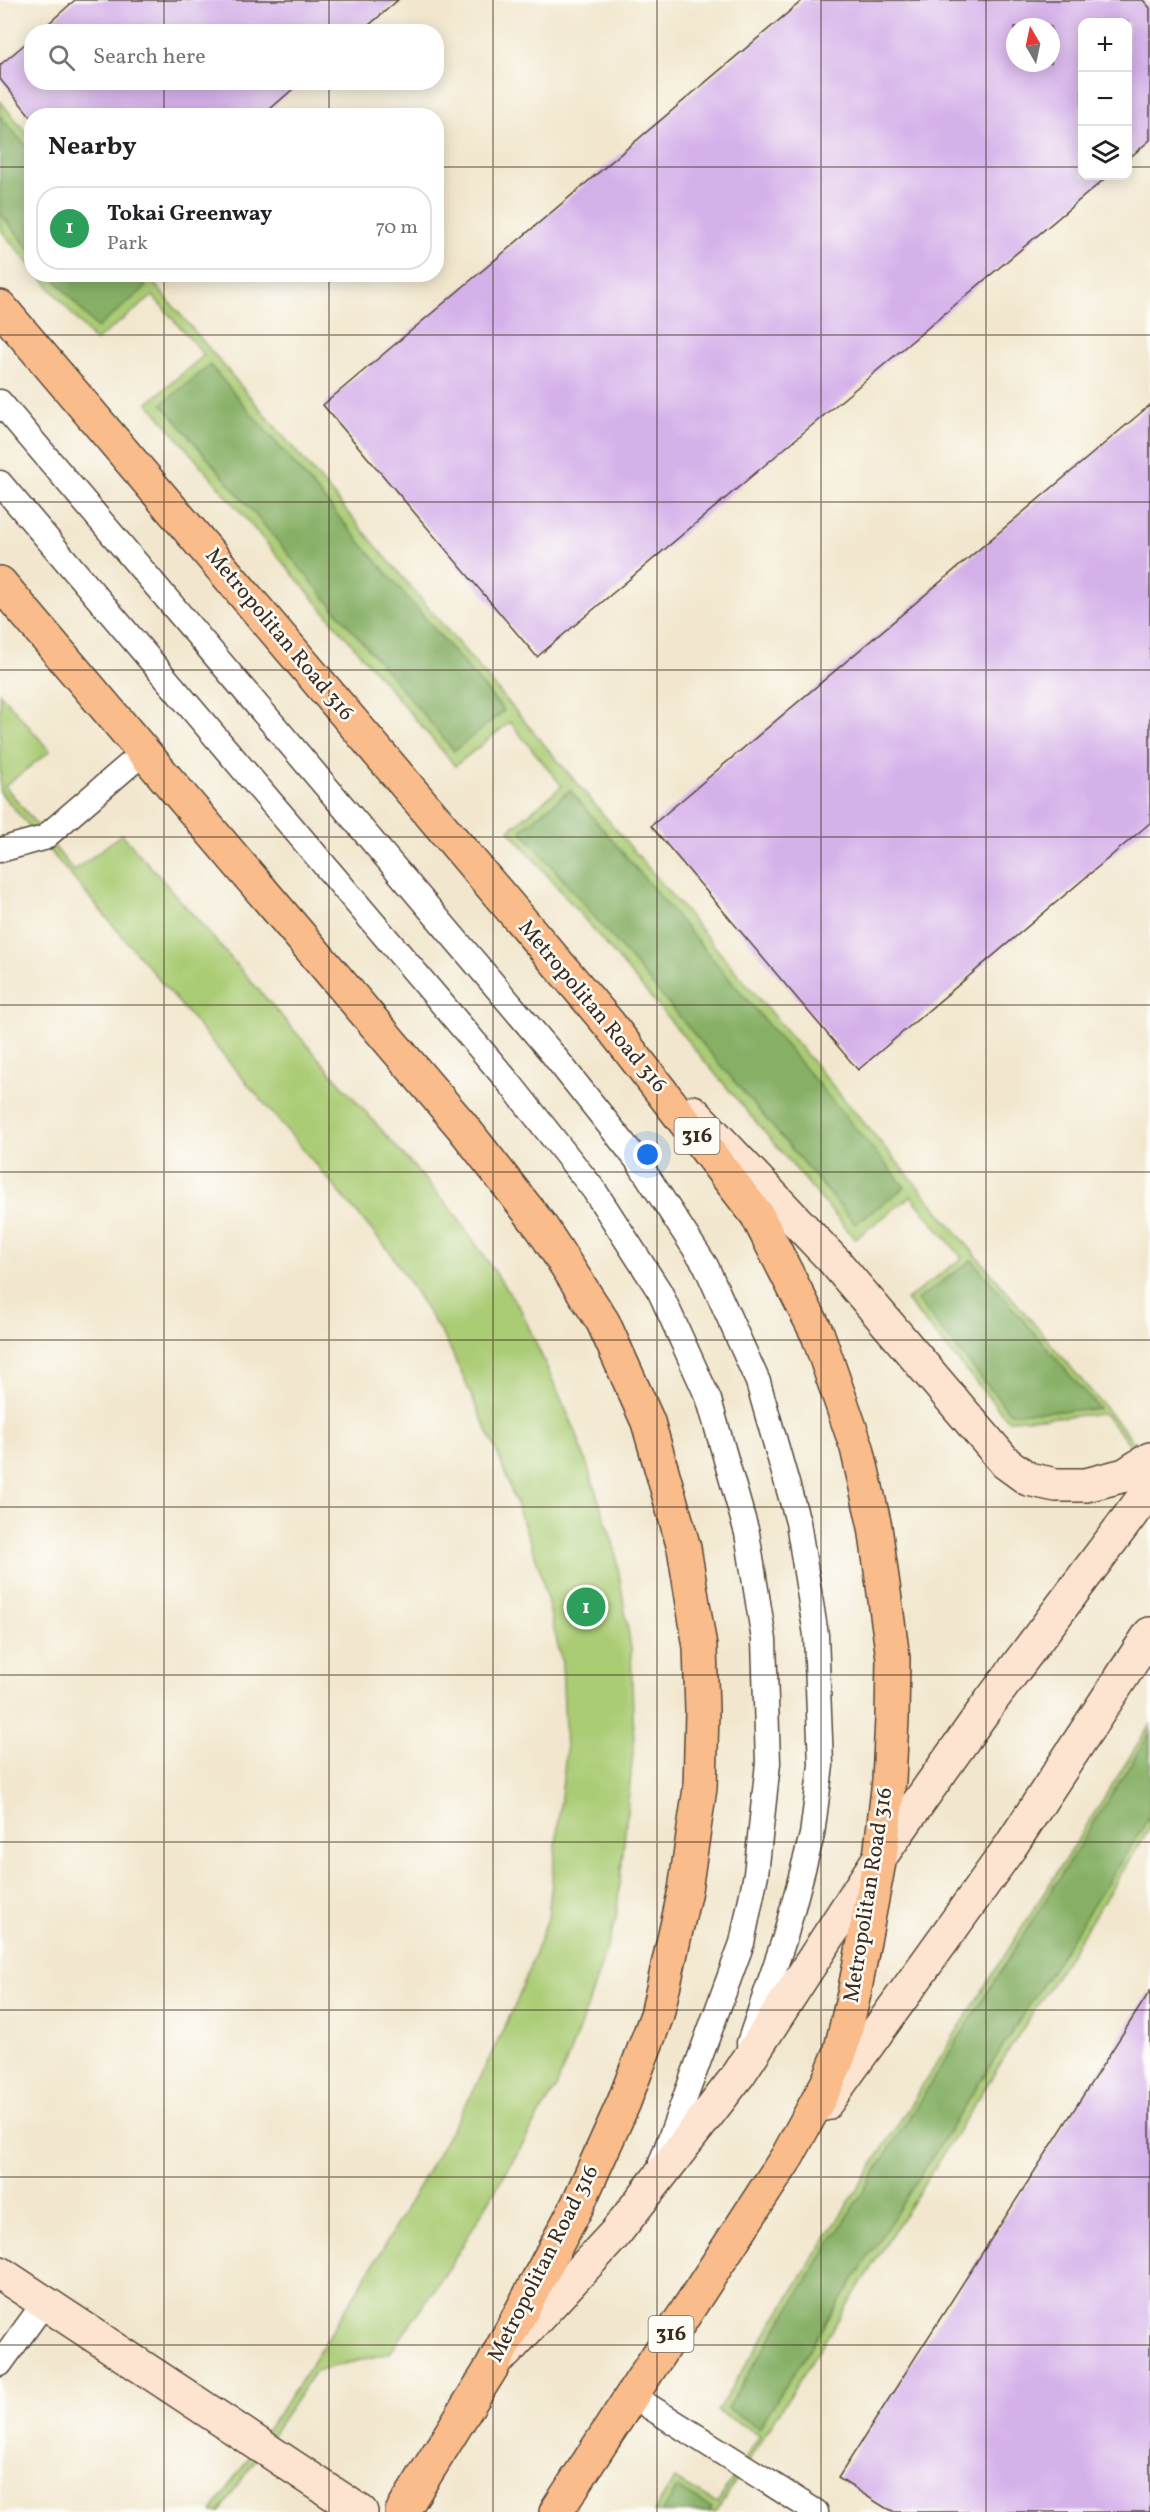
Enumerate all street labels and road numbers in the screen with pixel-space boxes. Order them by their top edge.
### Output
street label: Metropolitan Road 316 [197,542,361,728]
street label: Metropolitan Road 316 [510,914,674,1100]
road number: 316 [674,1118,720,1154]
street label: Metropolitan Road 316 [837,1785,901,2005]
street label: Metropolitan Road 316 [481,2160,607,2368]
road number: 316 [648,2316,694,2352]

